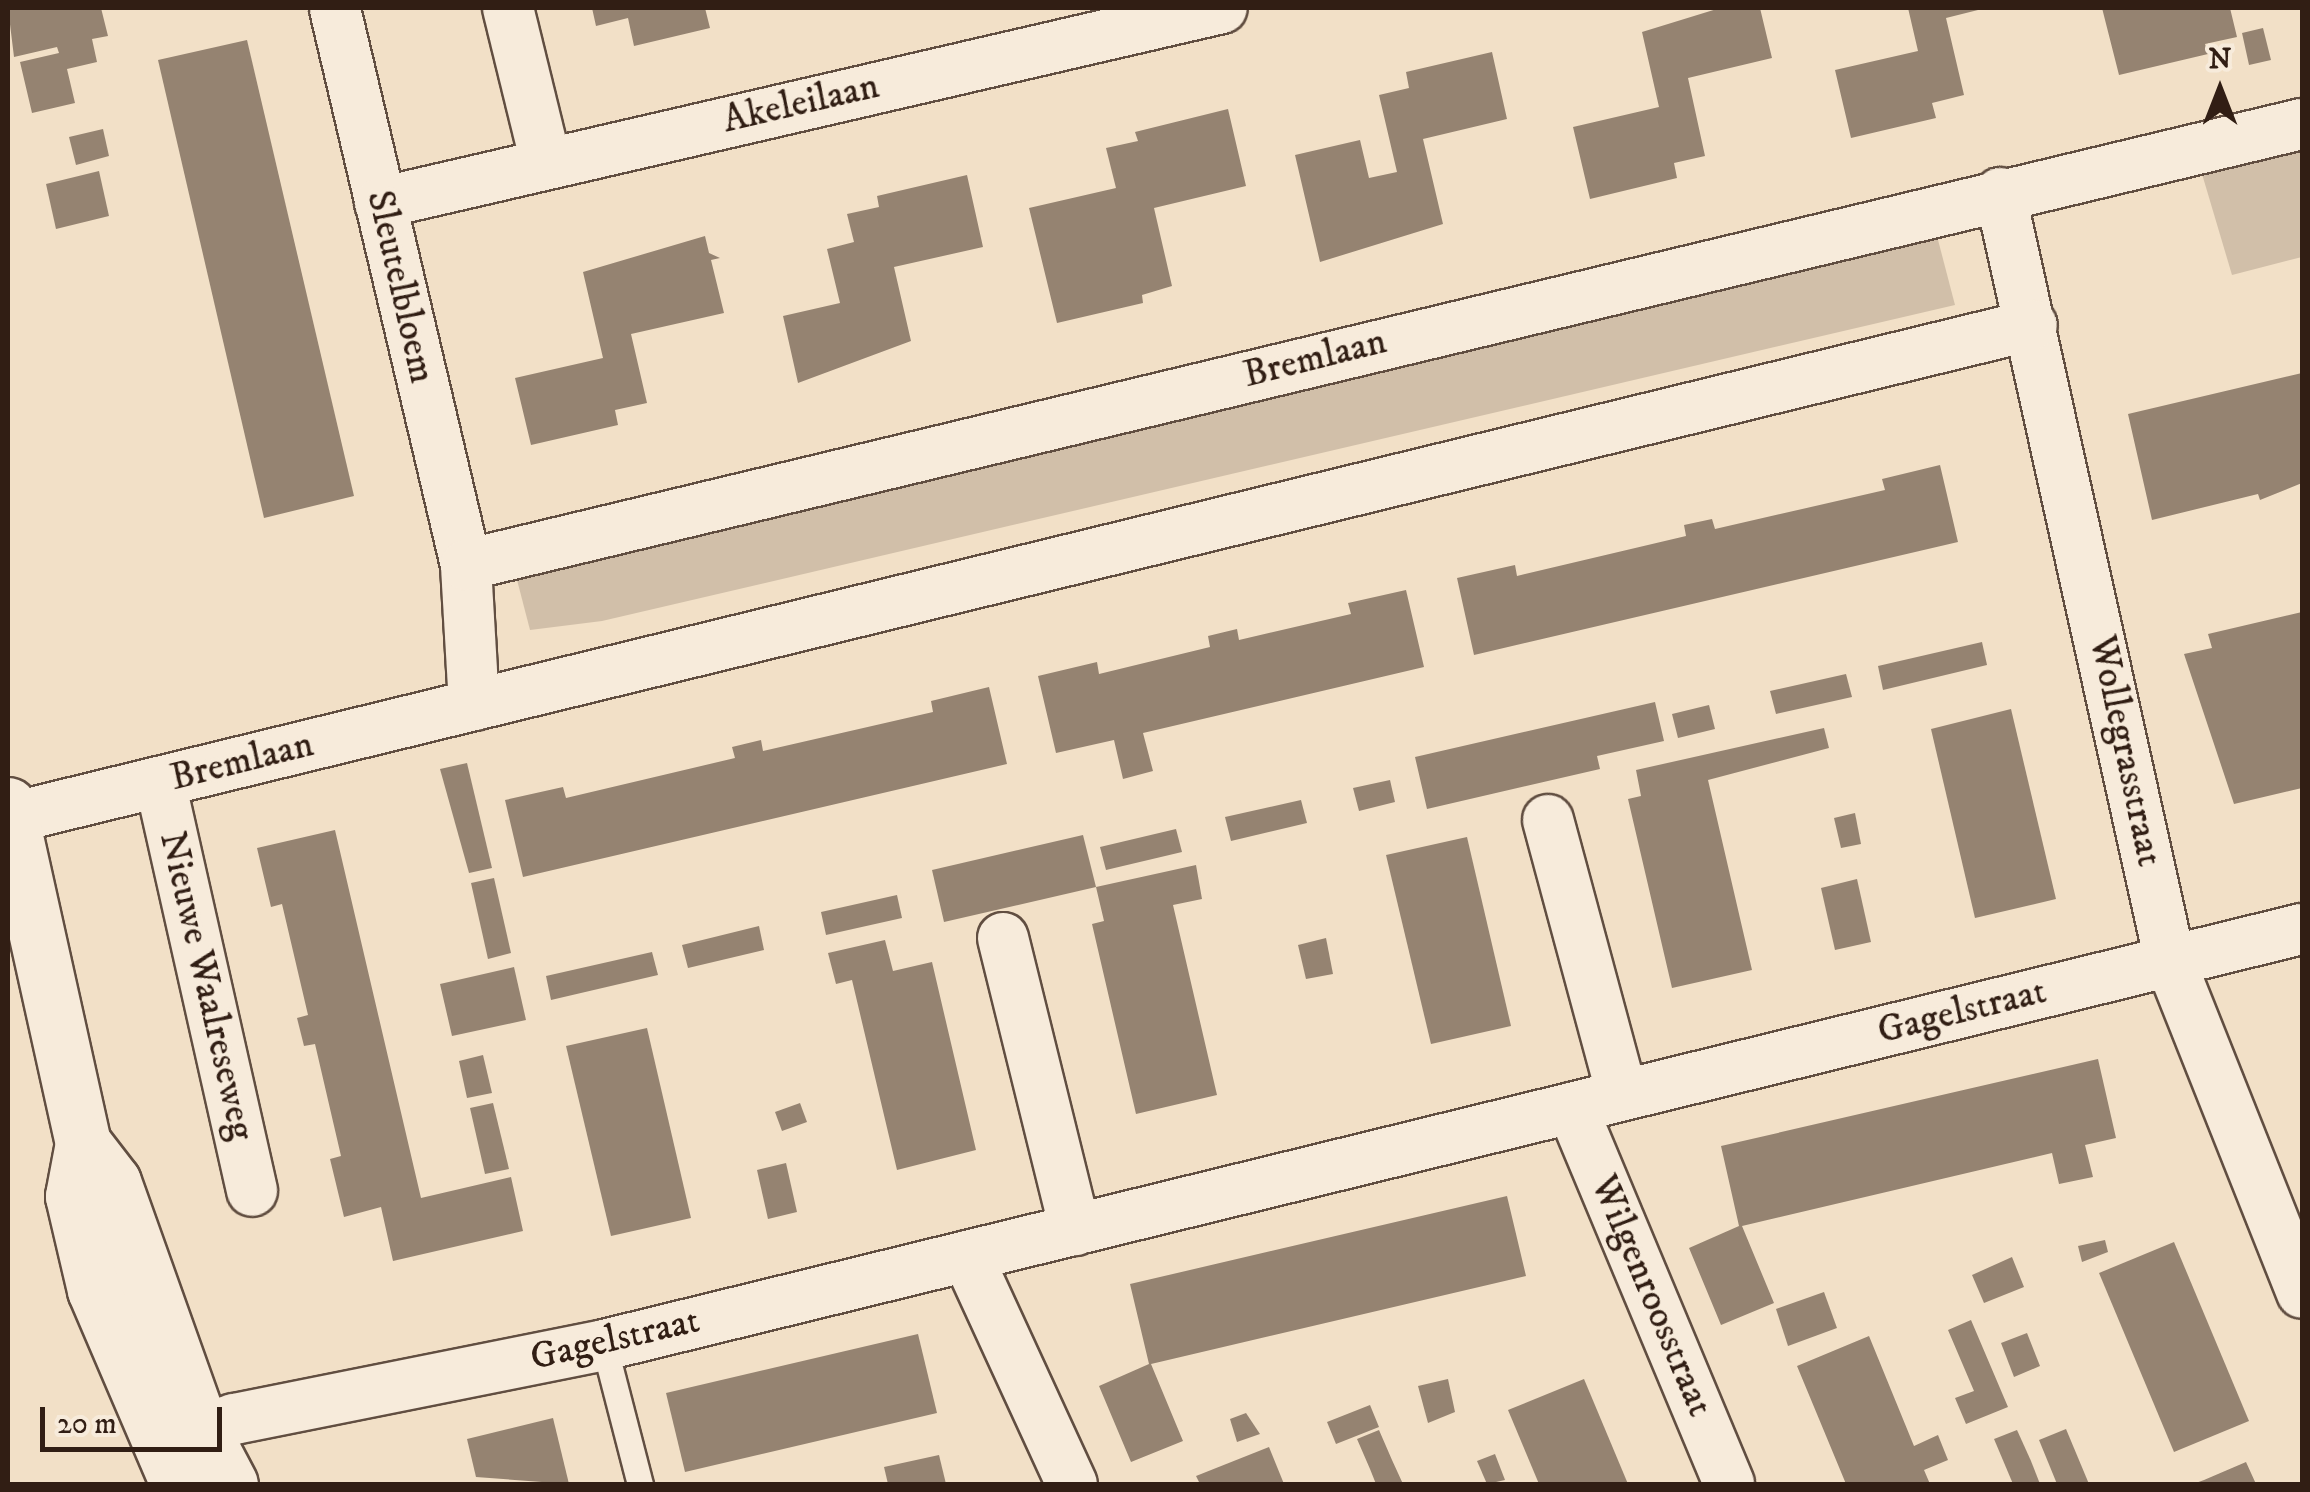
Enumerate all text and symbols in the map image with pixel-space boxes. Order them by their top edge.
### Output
north arrow [2170,40,2270,140]
text: N [2209,42,2231,77]
street label: Akeleilaan [719,64,883,144]
street label: Sleutelbloem [356,186,444,388]
street label: Bremlaan [1239,319,1391,399]
street label: Wollegrasstraat [2078,632,2172,870]
street label: Bremlaan [166,722,318,802]
street label: Nieuwe Waalreseweg [148,827,264,1145]
street label: Gagelstraat [1873,969,2051,1055]
street label: Wilgenroosstraat [1580,1169,1722,1423]
street label: Gagelstraat [526,1298,704,1382]
scale bar [45,1387,228,1449]
text: 20 m [57,1406,117,1443]

